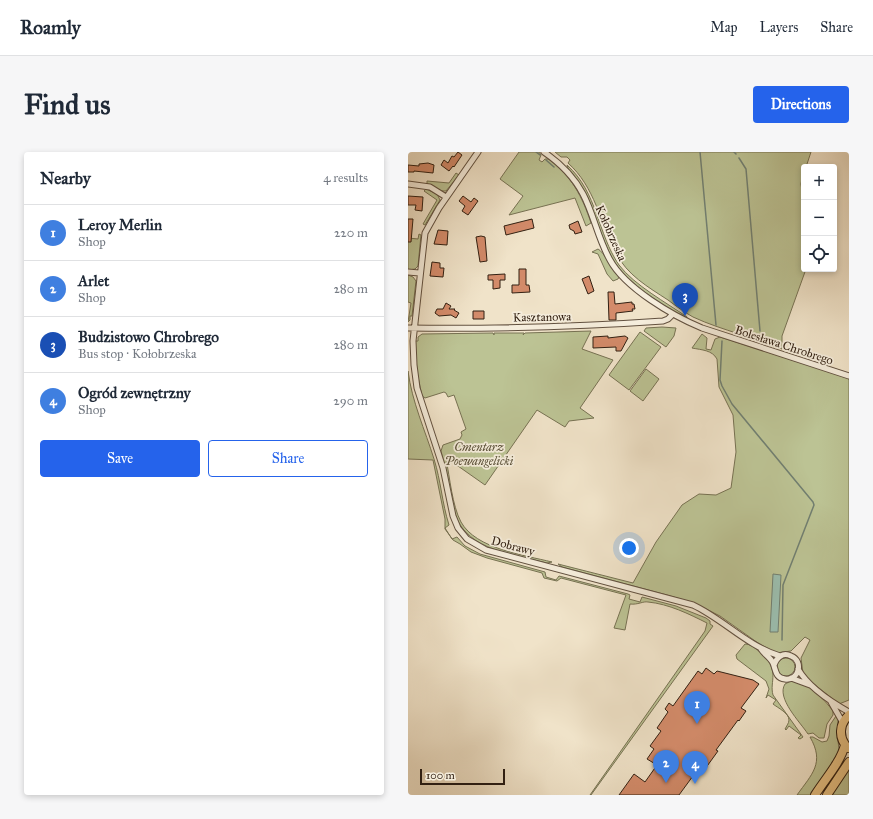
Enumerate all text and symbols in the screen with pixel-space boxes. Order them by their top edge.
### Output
text: Roamly [20,16,81,39]
text: Map [710,19,738,36]
text: Layers [760,19,798,36]
text: Share [820,19,853,36]
button: Directions [753,86,849,123]
text: Find us [24,87,110,122]
map controls [801,164,837,272]
button: + [801,164,837,200]
text: Nearby [40,168,91,189]
text: 4 results [323,170,368,186]
button: − [801,200,837,236]
street label: Kołobrzeska [592,203,630,264]
text: Leroy Merlin [78,216,162,234]
text: 1 [50,225,56,241]
text: 220 m [334,225,368,241]
text: Shop [78,234,106,250]
button: locate [801,236,837,272]
text: Arlet [78,272,109,290]
text: 2 [50,281,56,297]
text: 280 m [333,281,368,297]
pin: 3 [672,283,698,316]
text: Shop [78,290,106,306]
street label: Kasztanowa [513,309,572,325]
street label: Bolesława Chrobrego [733,322,835,368]
text: Budzistowo Chrobrego [78,328,219,346]
text: 3 [50,337,56,353]
text: 280 m [333,337,368,353]
text: Bus stop · Kołobrzeska [78,346,197,362]
text: Ogród zewnętrzny [78,384,191,402]
text: 4 [49,393,57,409]
text: 290 m [333,393,368,409]
text: Shop [78,402,106,418]
button: Save [40,440,200,477]
button: Share [208,440,368,477]
park label: Cmentarz Poewangelicki [445,440,514,468]
street label: Dobrawy [490,533,537,559]
your location [619,538,639,558]
pin: 1 [684,691,710,724]
pin: 2 [653,750,679,783]
pin: 4 [682,751,708,784]
scale bar [420,767,505,786]
text: 100 m [426,769,455,782]

